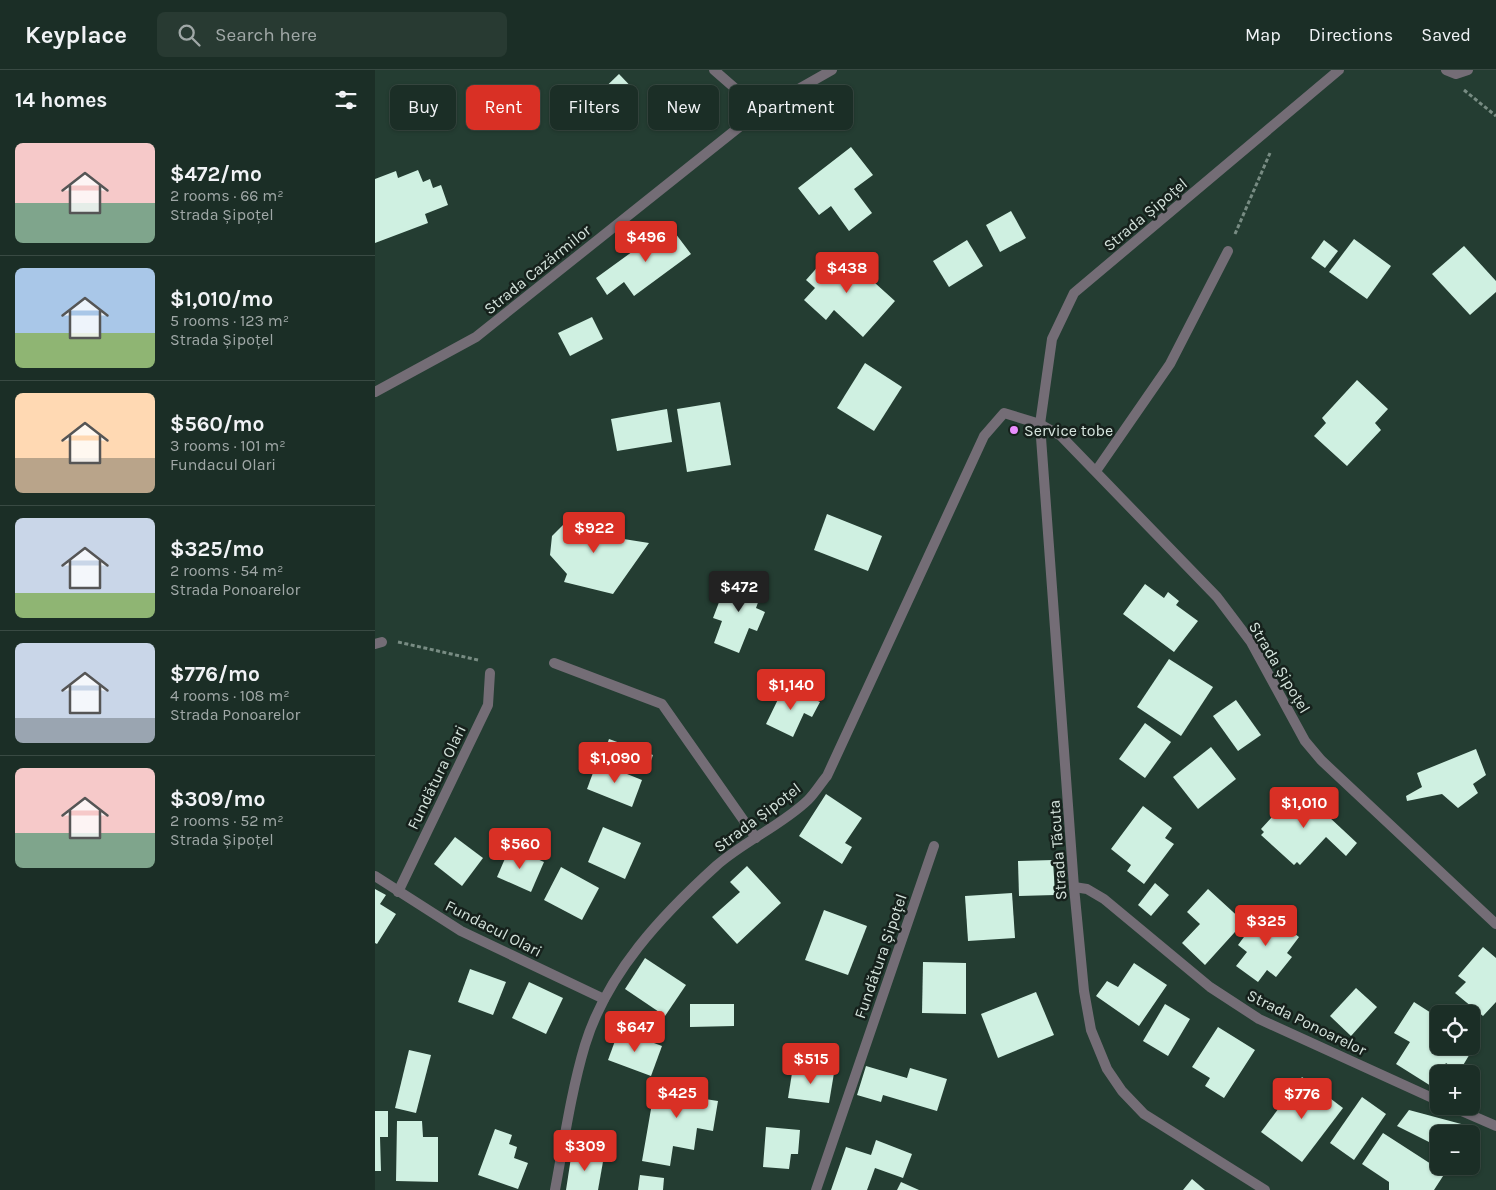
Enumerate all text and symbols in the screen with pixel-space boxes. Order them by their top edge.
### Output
search box [157,12,507,57]
text: Keyplace [25,21,127,49]
icon: search [175,21,203,49]
text: Search here [215,24,317,46]
text: Map [1245,24,1281,46]
text: Directions [1309,24,1393,46]
text: Saved [1421,24,1471,46]
chip: Buy [390,85,456,130]
chip: Rent [466,85,540,130]
chip: Filters [550,85,638,130]
chip: New [648,85,719,130]
chip: Apartment [729,85,853,130]
icon: filters [332,86,360,114]
text: 14 homes [15,88,107,112]
text: $472/mo [170,162,262,186]
icon: home [55,163,115,223]
street label: Strada Șipoțel [1100,174,1191,255]
text: 2 rooms · 66 m² [170,186,284,205]
text: Strada Șipoțel [170,205,274,224]
street label: Strada Cazărmilor [480,220,595,318]
pin: $496 [616,220,676,263]
text: $496 [626,227,666,246]
pin: $438 [817,252,877,294]
text: $438 [827,258,867,277]
text: $1,010/mo [170,287,273,311]
icon: home [55,288,115,348]
text: 5 rooms · 123 m² [170,311,289,330]
text: Strada Șipoțel [170,330,274,349]
text: $560/mo [170,412,264,436]
icon: home [55,413,115,473]
place label: Service tobe [1024,421,1113,440]
marker: Service tobe [1008,424,1020,436]
text: 3 rooms · 101 m² [170,436,286,455]
text: Fundacul Olari [170,455,276,474]
pin: $922 [564,512,624,554]
text: $922 [574,518,614,537]
text: $325/mo [170,537,264,561]
icon: home [55,538,115,598]
text: 2 rooms · 54 m² [170,561,283,580]
pin: $472 [709,570,769,613]
text: $472 [720,577,758,596]
text: Strada Ponoarelor [170,580,300,599]
street label: Strada Șipoțel [1245,618,1314,717]
text: $776/mo [170,662,260,686]
icon: home [55,663,115,723]
pin: $1,140 [750,668,832,711]
text: $1,140 [768,675,814,694]
text: 4 rooms · 108 m² [170,686,290,705]
text: Strada Ponoarelor [170,705,300,724]
street label: Fundătura Olari [403,722,470,833]
pin: $1,090 [574,742,656,784]
text: $1,090 [590,748,640,767]
street label: Strada Șipoțel [710,779,804,856]
pin: $1,010 [1263,786,1345,829]
text: $309/mo [170,787,265,811]
icon: home [55,788,115,848]
text: $1,010 [1281,793,1327,812]
street label: Strada Tăcuta [1045,799,1070,901]
text: 2 rooms · 52 m² [170,811,284,830]
pin: $560 [490,828,550,870]
text: Strada Șipoțel [170,830,274,849]
text: $560 [500,834,540,853]
street label: Fundătura Șipoțel [850,891,911,1021]
street label: Fundacul Olari [442,896,545,961]
pin: $325 [1236,904,1296,947]
text: $325 [1246,911,1286,930]
street label: Strada Ponoarelor [1244,985,1370,1060]
map controls [1430,1005,1480,1175]
button: locate [1430,1005,1480,1055]
pin: $647 [605,1010,665,1053]
text: $647 [616,1017,654,1036]
pin: $515 [781,1042,841,1085]
text: $515 [793,1049,829,1068]
button: + [1430,1065,1480,1115]
pin: $425 [647,1076,707,1119]
pin: $776 [1272,1078,1332,1120]
text: $425 [657,1083,697,1102]
text: $776 [1284,1084,1320,1103]
button: − [1430,1125,1480,1175]
pin: $309 [555,1130,615,1172]
text: $309 [565,1136,605,1155]

